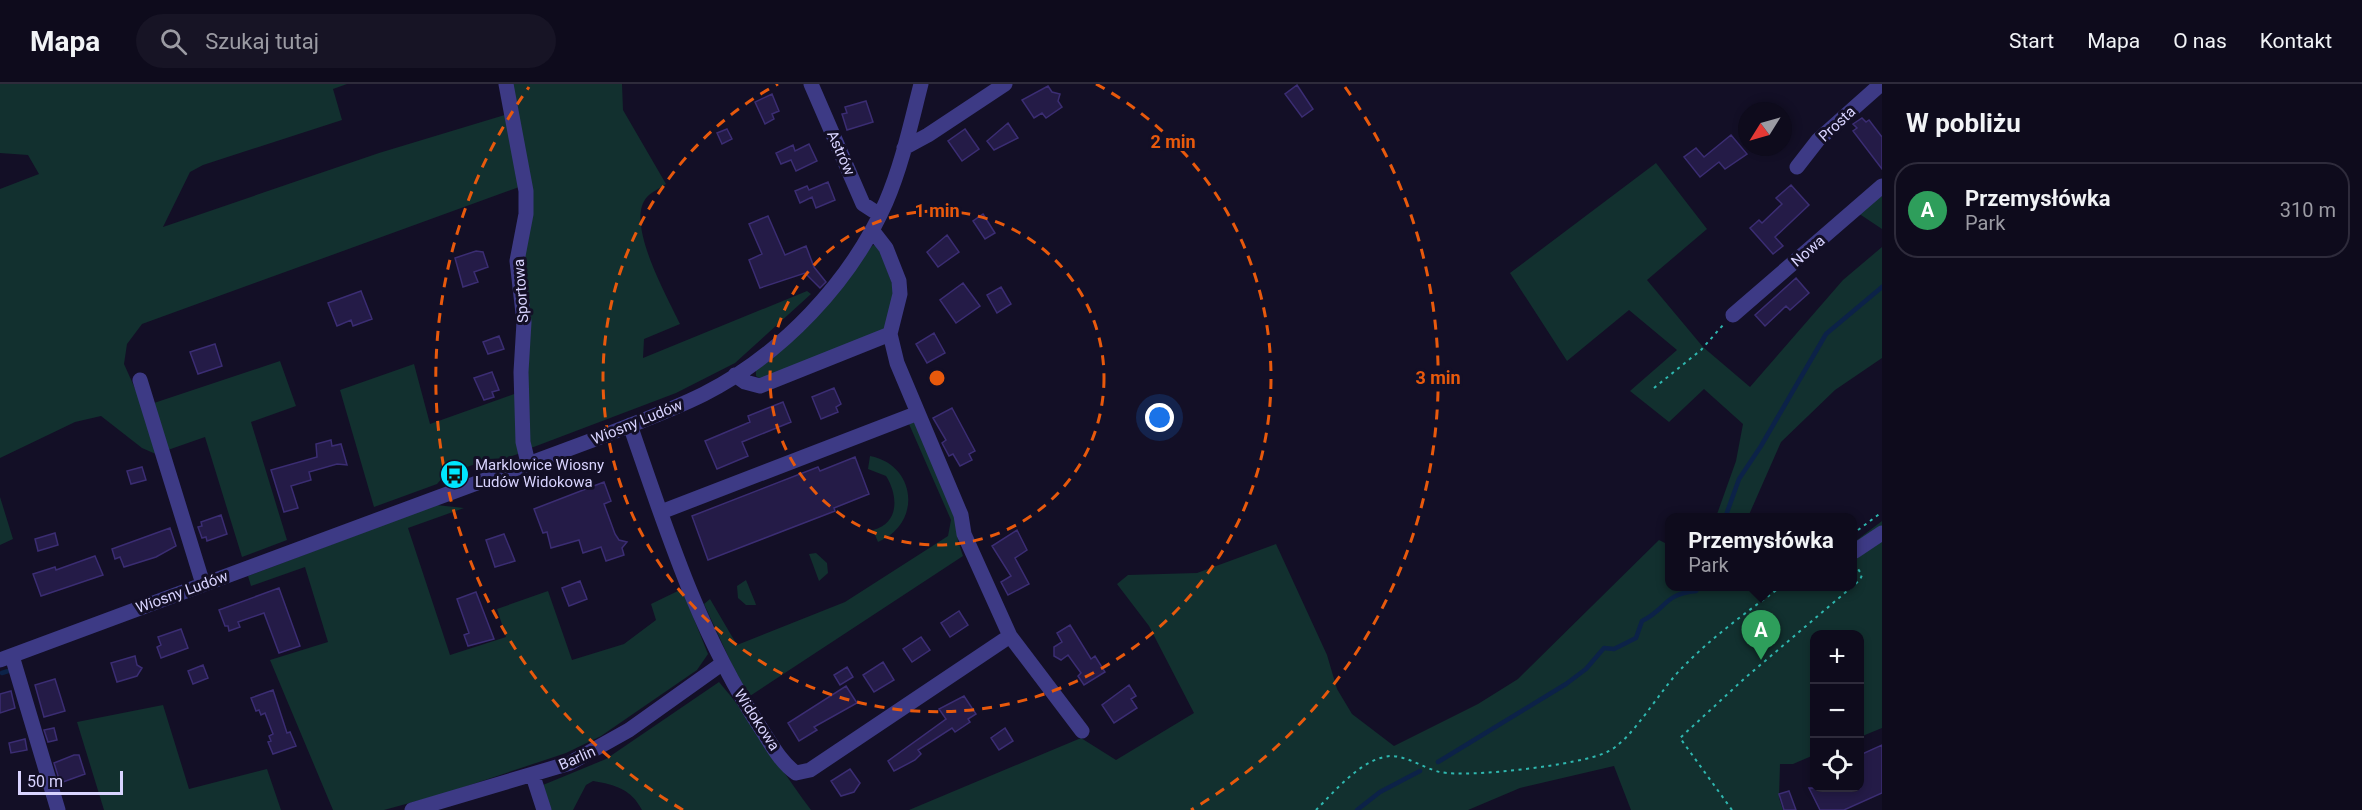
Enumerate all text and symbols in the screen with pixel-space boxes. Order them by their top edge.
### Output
search box [136,14,556,68]
text: Mapa [30,25,100,58]
icon: search [157,25,190,58]
text: Szukaj tutaj [205,29,319,54]
text: Start [2009,29,2054,53]
text: Mapa [2087,29,2140,53]
text: O nas [2173,29,2227,53]
text: Kontakt [2260,29,2332,53]
north arrow [1738,102,1792,156]
street label: Prosta [1815,102,1859,146]
text: W pobliżu [1906,108,2021,138]
street label: Astrów [823,128,859,178]
text: 2 min [1150,131,1196,152]
text: Przemysłówka [1965,186,2110,211]
text: A [1921,198,1934,222]
text: 310 m [2280,198,2336,222]
text: 1 min [914,200,960,221]
text: Park [1965,211,2005,235]
street label: Nowa [1787,232,1829,270]
street label: Sportowa [510,258,532,324]
text: 3 min [1415,367,1461,388]
centre of rings [927,368,947,388]
street label: Wiosny Ludów [589,396,685,448]
your location [1145,403,1174,432]
place label: Marklowice Wiosny Ludów Widokowa [475,456,604,491]
bus stop icon: Marklowice Wiosny Ludów Widokowa [438,458,470,490]
popup [1665,513,1857,591]
text: Przemysłówka [1688,528,1834,553]
text: Park [1688,553,1729,577]
street label: Wiosny Ludów [134,567,230,617]
pin: A [1742,610,1780,660]
map controls [1810,630,1864,792]
button: + [1810,630,1864,684]
button: − [1810,684,1864,738]
street label: Widokowa [731,686,783,754]
button: locate [1810,738,1864,792]
street label: Barlin [556,742,598,774]
scale bar [18,768,123,796]
text: 50 m [27,772,63,791]

